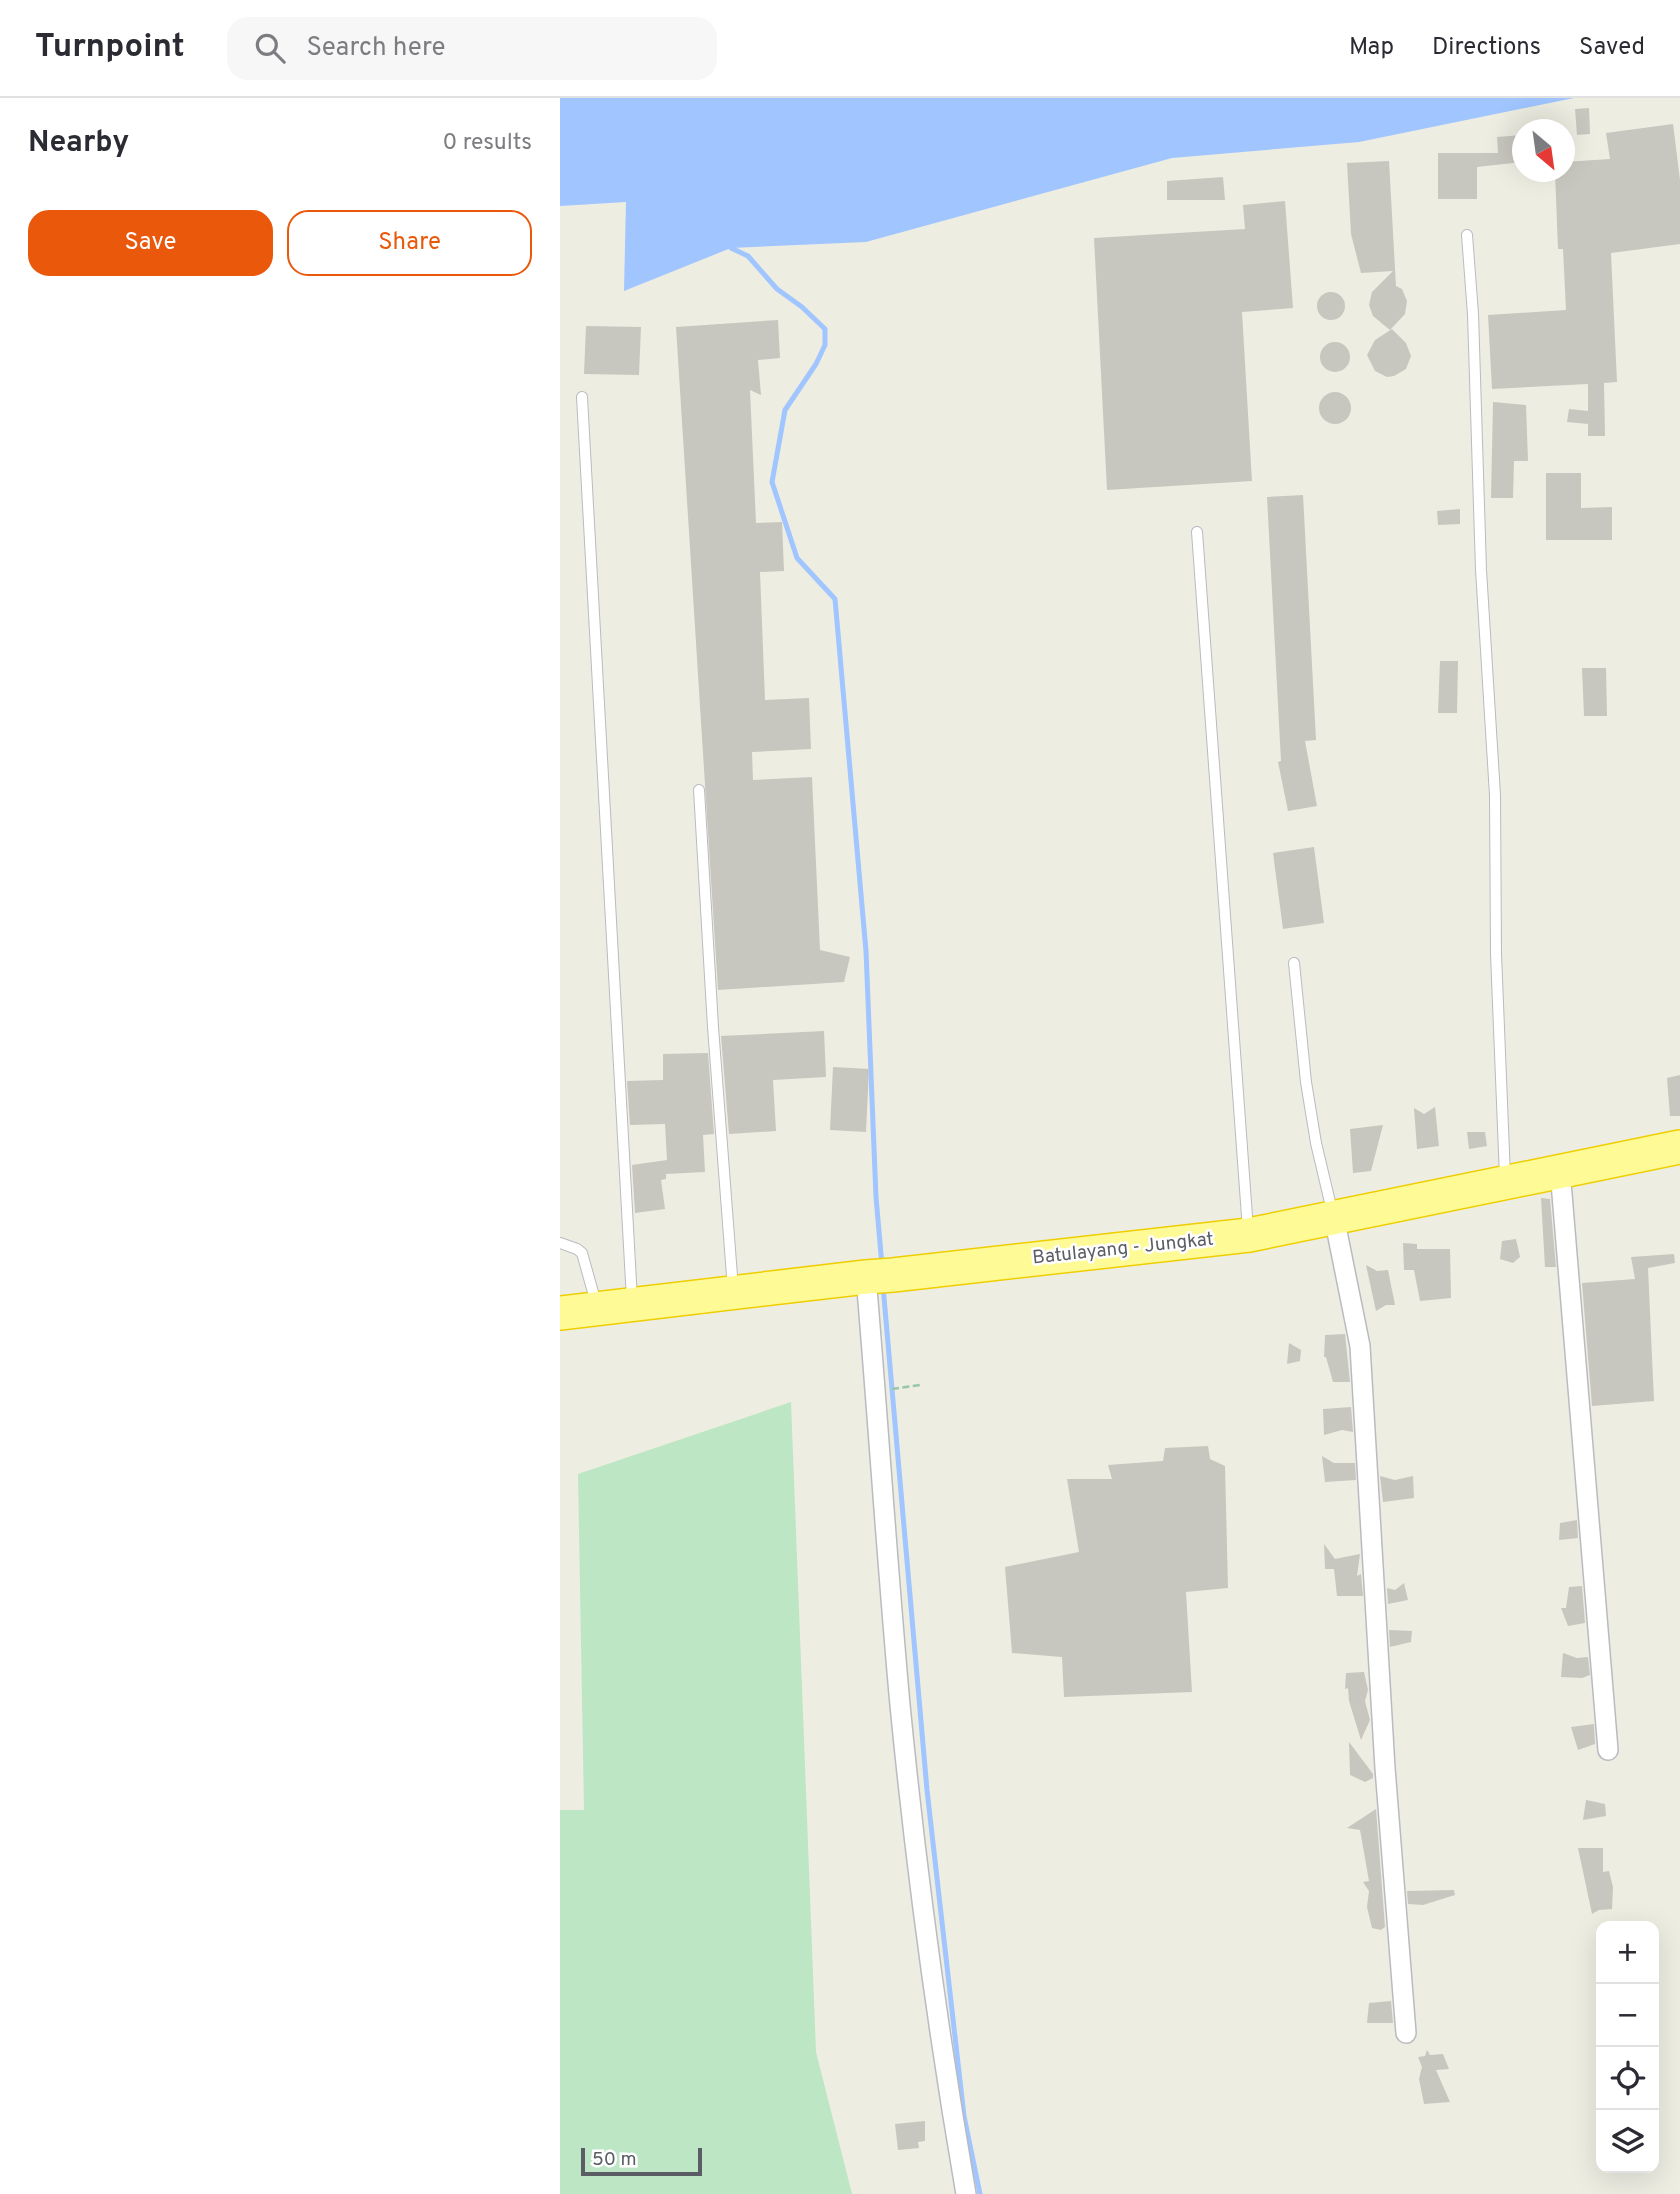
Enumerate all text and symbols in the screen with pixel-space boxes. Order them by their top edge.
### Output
search box [227,17,717,80]
text: Turnpoint [35,27,185,69]
icon: search [251,29,289,67]
text: Search here [307,32,446,65]
text: Map [1349,33,1394,63]
text: Directions [1432,33,1541,63]
text: Saved [1579,33,1645,63]
north arrow [1512,119,1575,182]
text: Nearby [28,125,129,162]
text: 0 results [443,129,532,158]
button: Save [28,210,273,276]
button: Share [287,210,532,276]
street label: Batulayang - Jungkat [1031,1228,1215,1270]
map controls [1596,1921,1659,2173]
button: + [1596,1921,1659,1984]
button: − [1596,1984,1659,2047]
button: locate [1596,2047,1659,2110]
button: layers [1596,2110,1659,2173]
scale bar [581,2145,702,2177]
text: 50 m [592,2148,637,2172]

